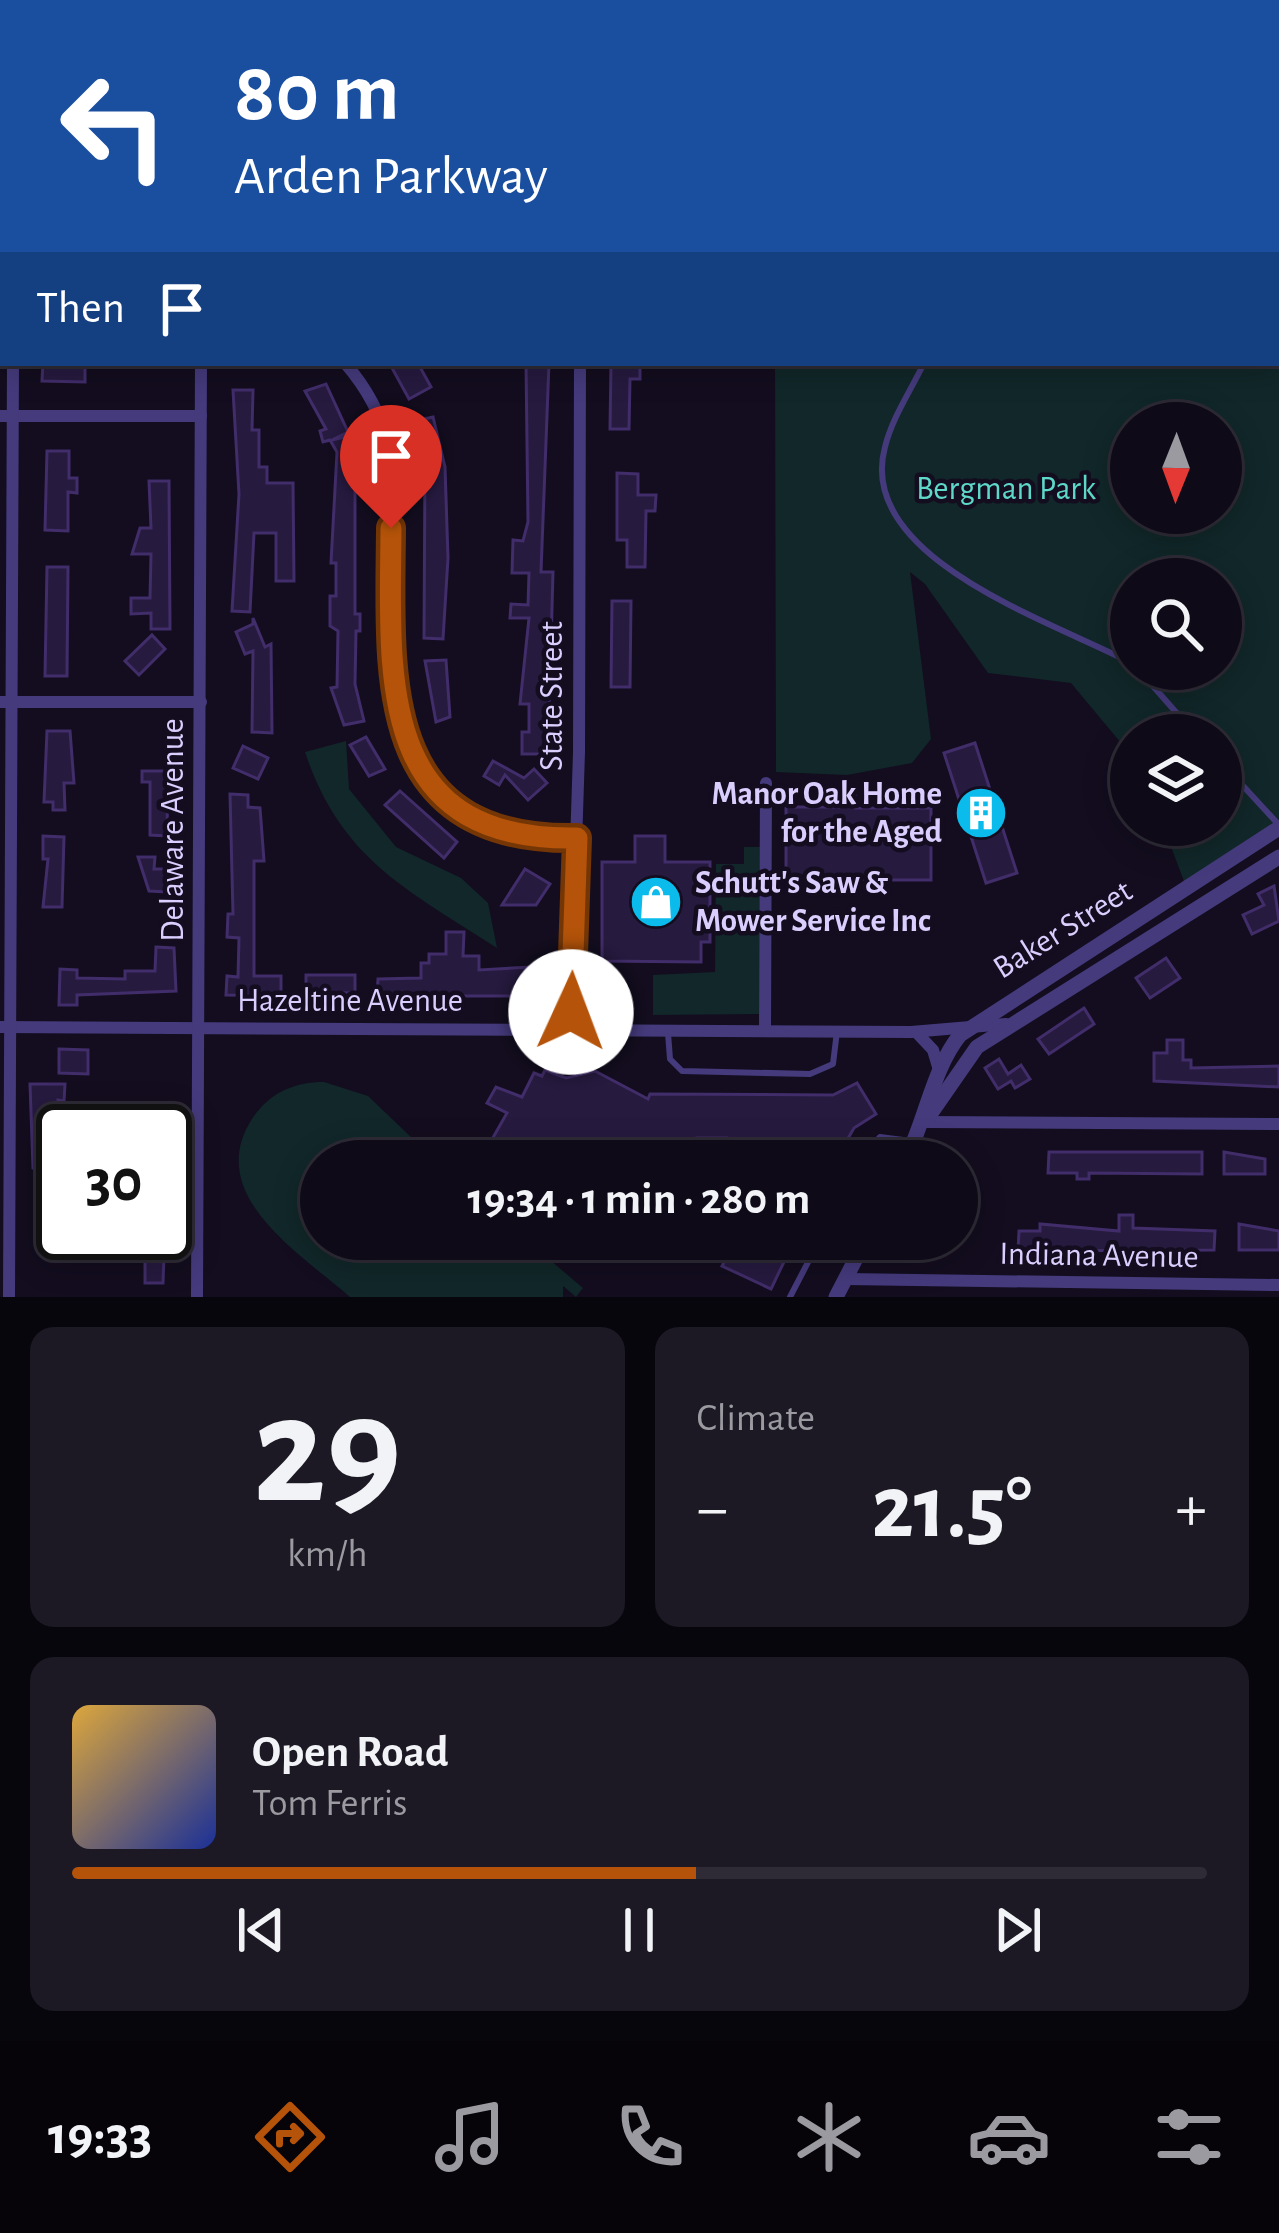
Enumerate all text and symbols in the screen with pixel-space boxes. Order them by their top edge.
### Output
icon: left [36,48,192,204]
text: 80 m [234,52,400,136]
text: Arden Parkway [234,150,548,204]
icon: arrive [149,276,215,342]
text: Then [36,286,125,331]
north arrow [1110,402,1242,534]
map controls [1110,402,1242,846]
pin [340,405,442,528]
icon: arrive [358,423,424,489]
park label: Bergman Park [916,473,1096,506]
button: search [1110,558,1242,690]
street label: State Street [536,621,569,771]
button: layers [1110,714,1242,846]
street label: Delaware Avenue [157,718,190,942]
place label: Manor Oak Home for the Aged [711,778,942,849]
building icon: Manor Oak Home for the Aged [953,785,1009,841]
place label: Schutt's Saw & Mower Service Inc [695,867,931,938]
shop icon: Schutt's Saw & Mower Service Inc [628,874,684,930]
street label: Baker Street [988,874,1138,985]
position arrow [508,949,634,1075]
street label: Hazeltine Avenue [237,985,463,1018]
speed limit sign: 30 [36,1104,192,1260]
text: 19:34 · 1 min · 280 m [468,1177,810,1222]
street label: Indiana Avenue [999,1238,1199,1274]
text: 29 [253,1375,402,1531]
text: Climate [697,1399,815,1438]
text: 21.5° [871,1464,1032,1554]
text: − [697,1476,728,1542]
text: + [1175,1476,1207,1542]
text: km/h [287,1535,367,1574]
text: Open Road [252,1730,449,1775]
text: Tom Ferris [252,1784,408,1823]
icon: previous [228,1897,294,1963]
icon: pause [606,1897,672,1963]
icon: next [985,1897,1051,1963]
icon: directions [248,2095,332,2179]
icon: music [428,2095,512,2179]
icon: phone [608,2095,692,2179]
icon: climate [787,2095,871,2179]
icon: car [967,2095,1051,2179]
icon: filters [1147,2095,1231,2179]
text: 19:33 [48,2110,152,2164]

